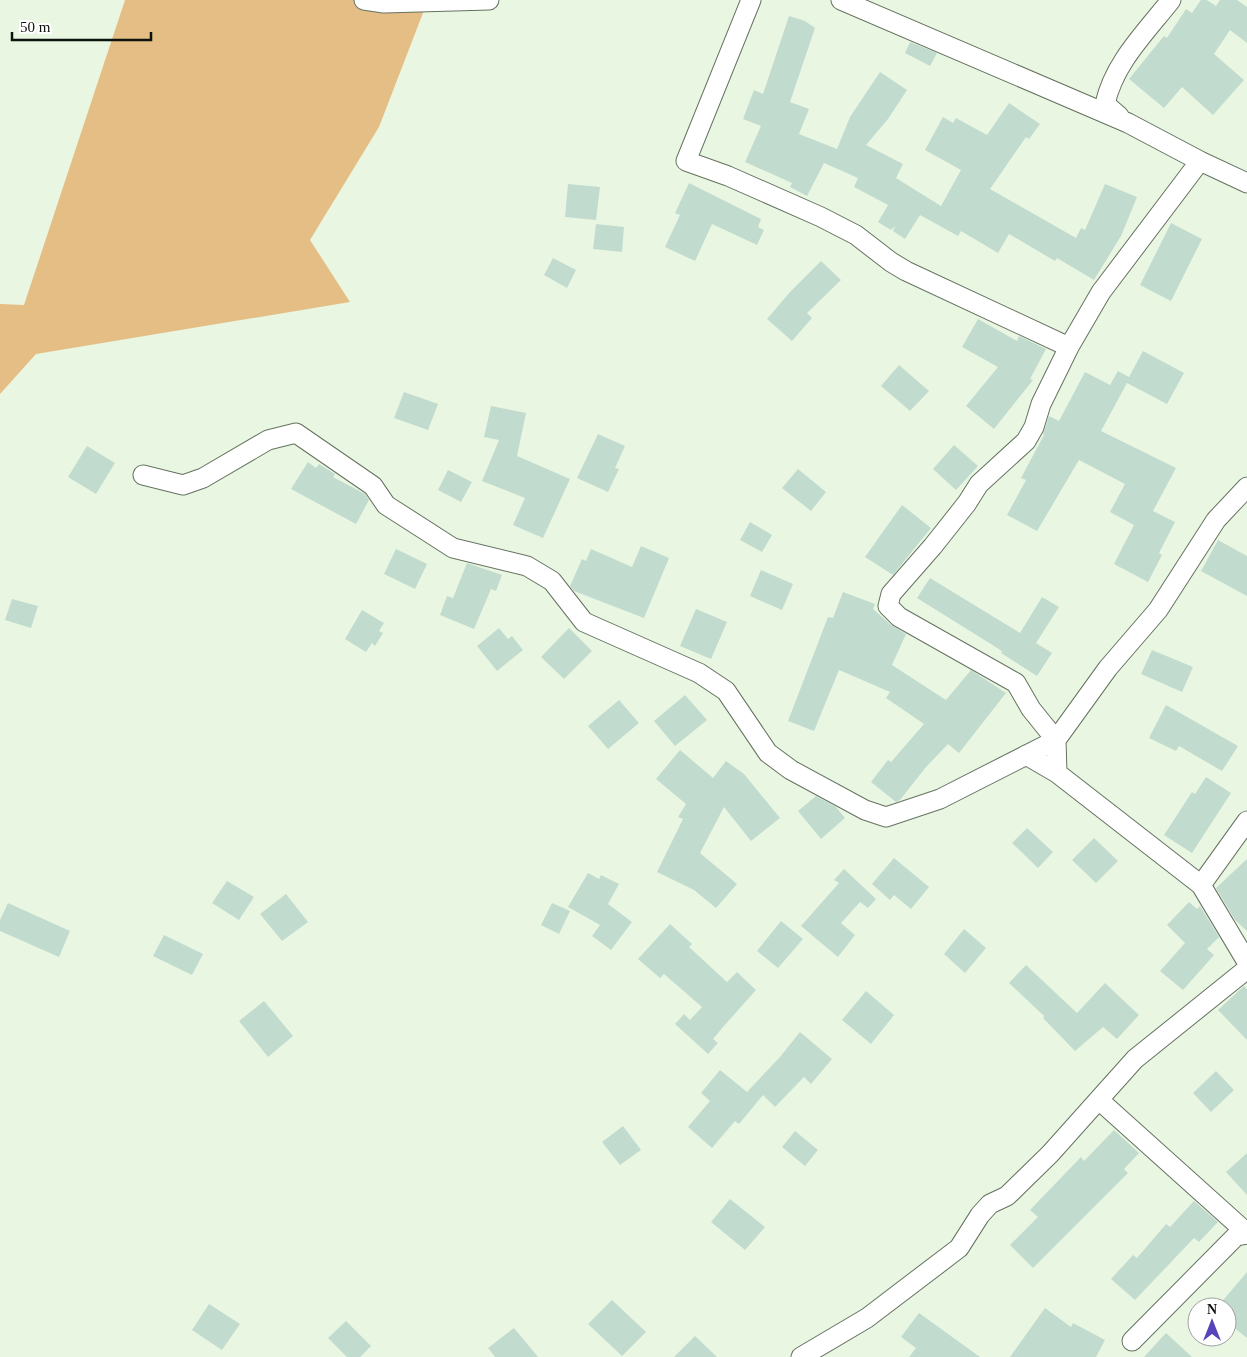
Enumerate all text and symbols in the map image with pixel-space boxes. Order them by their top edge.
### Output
scale bar [12,10,151,42]
text: 50 m [20,19,51,35]
north arrow [1187,1297,1237,1347]
text: N [1207,1302,1217,1317]

